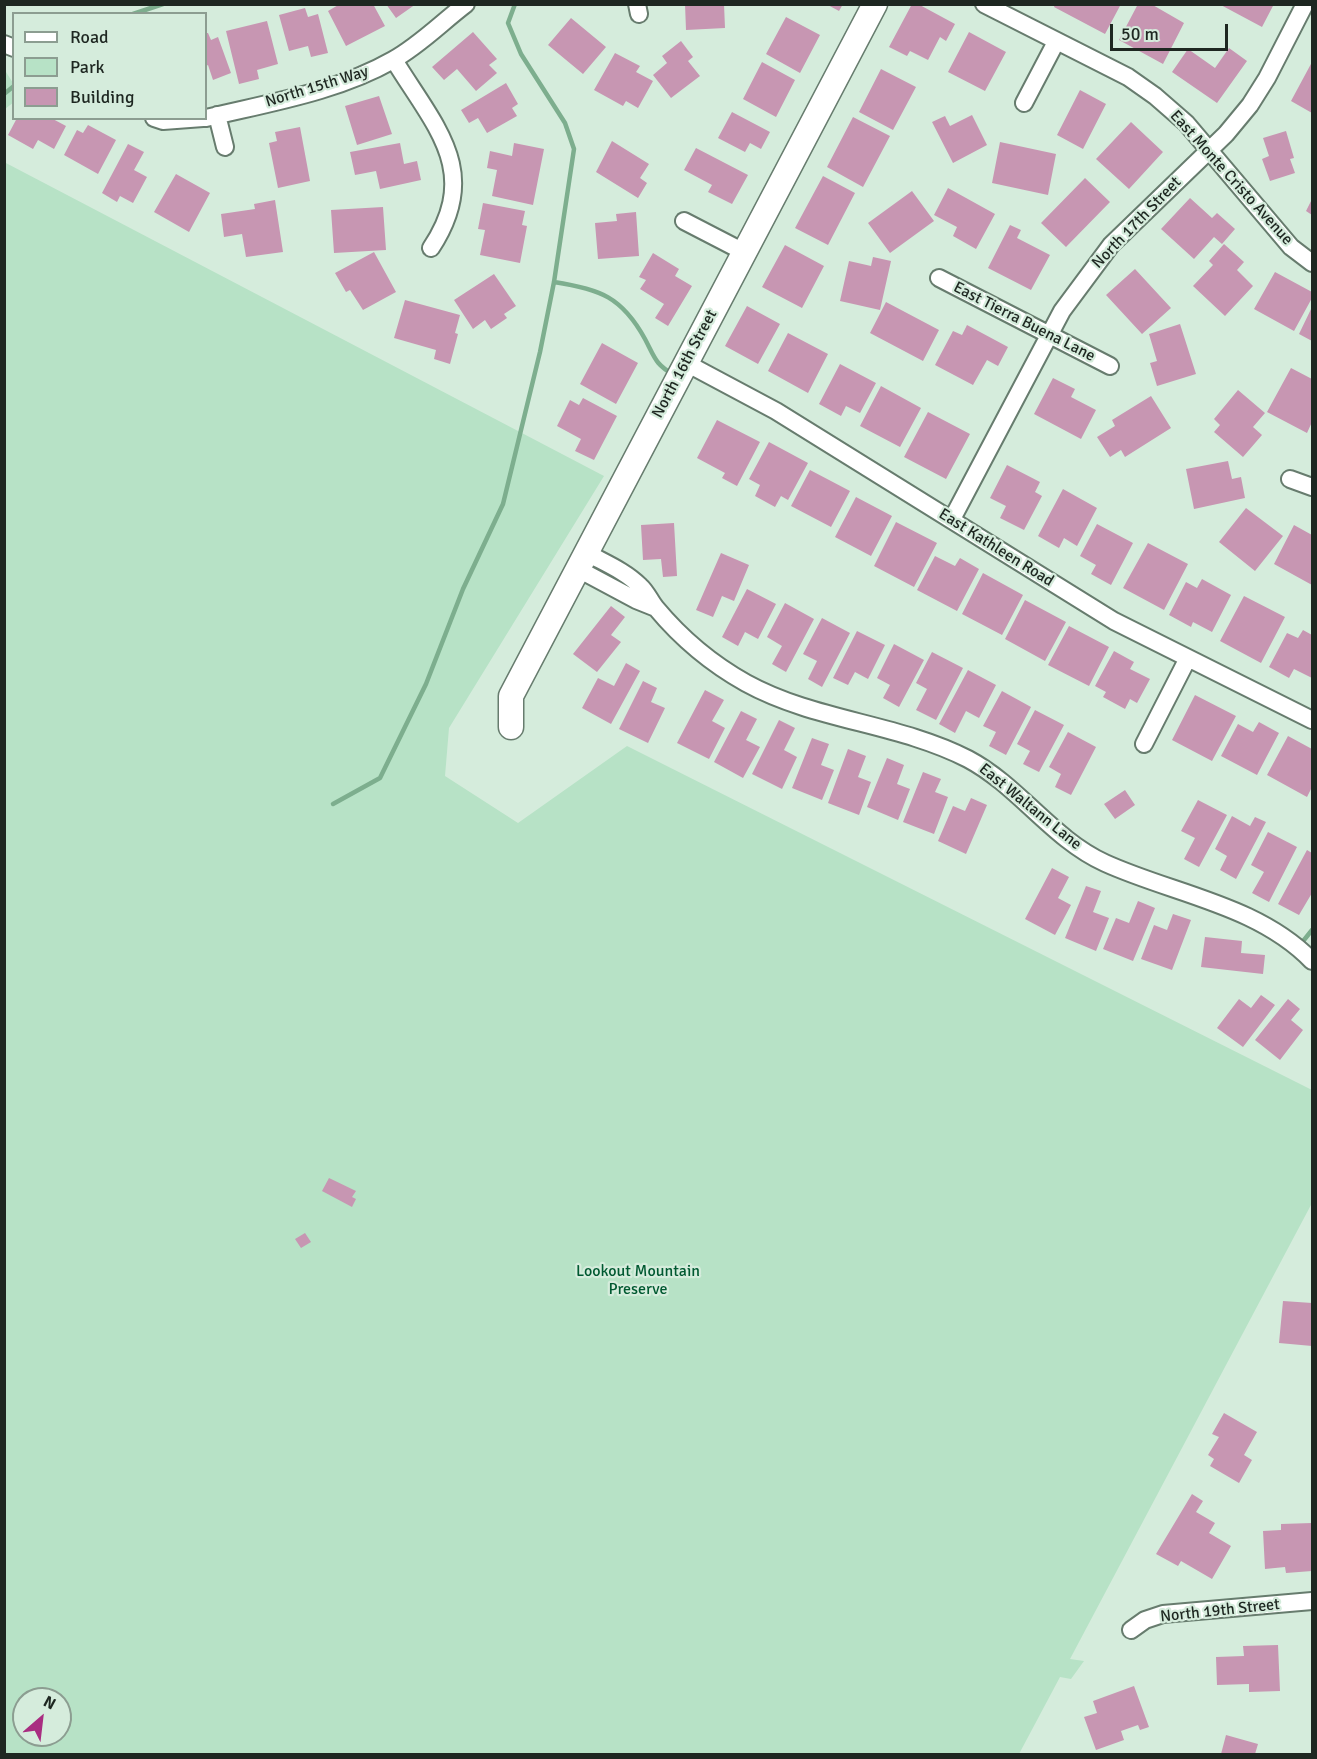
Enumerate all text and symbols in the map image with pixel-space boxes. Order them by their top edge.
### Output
legend [12,12,207,120]
scale bar [1113,12,1232,50]
text: 50 m [1121,23,1159,45]
text: Road [70,26,109,48]
text: Park [70,56,105,78]
street label: North 15th Way [263,62,371,112]
text: Building [70,86,134,108]
street label: East Monte Cristo Avenue [1165,107,1297,249]
street label: North 17th Street [1088,173,1186,273]
street label: East Tierra Buena Lane [950,278,1098,366]
street label: North 16th Street [648,306,722,422]
street label: East Kathleen Road [935,505,1057,591]
street label: East Waltann Lane [975,760,1085,854]
park label: Lookout Mountain Preserve [576,1262,700,1300]
street label: North 19th Street [1159,1595,1281,1627]
north arrow [12,1687,72,1747]
text: N [40,1691,59,1714]

